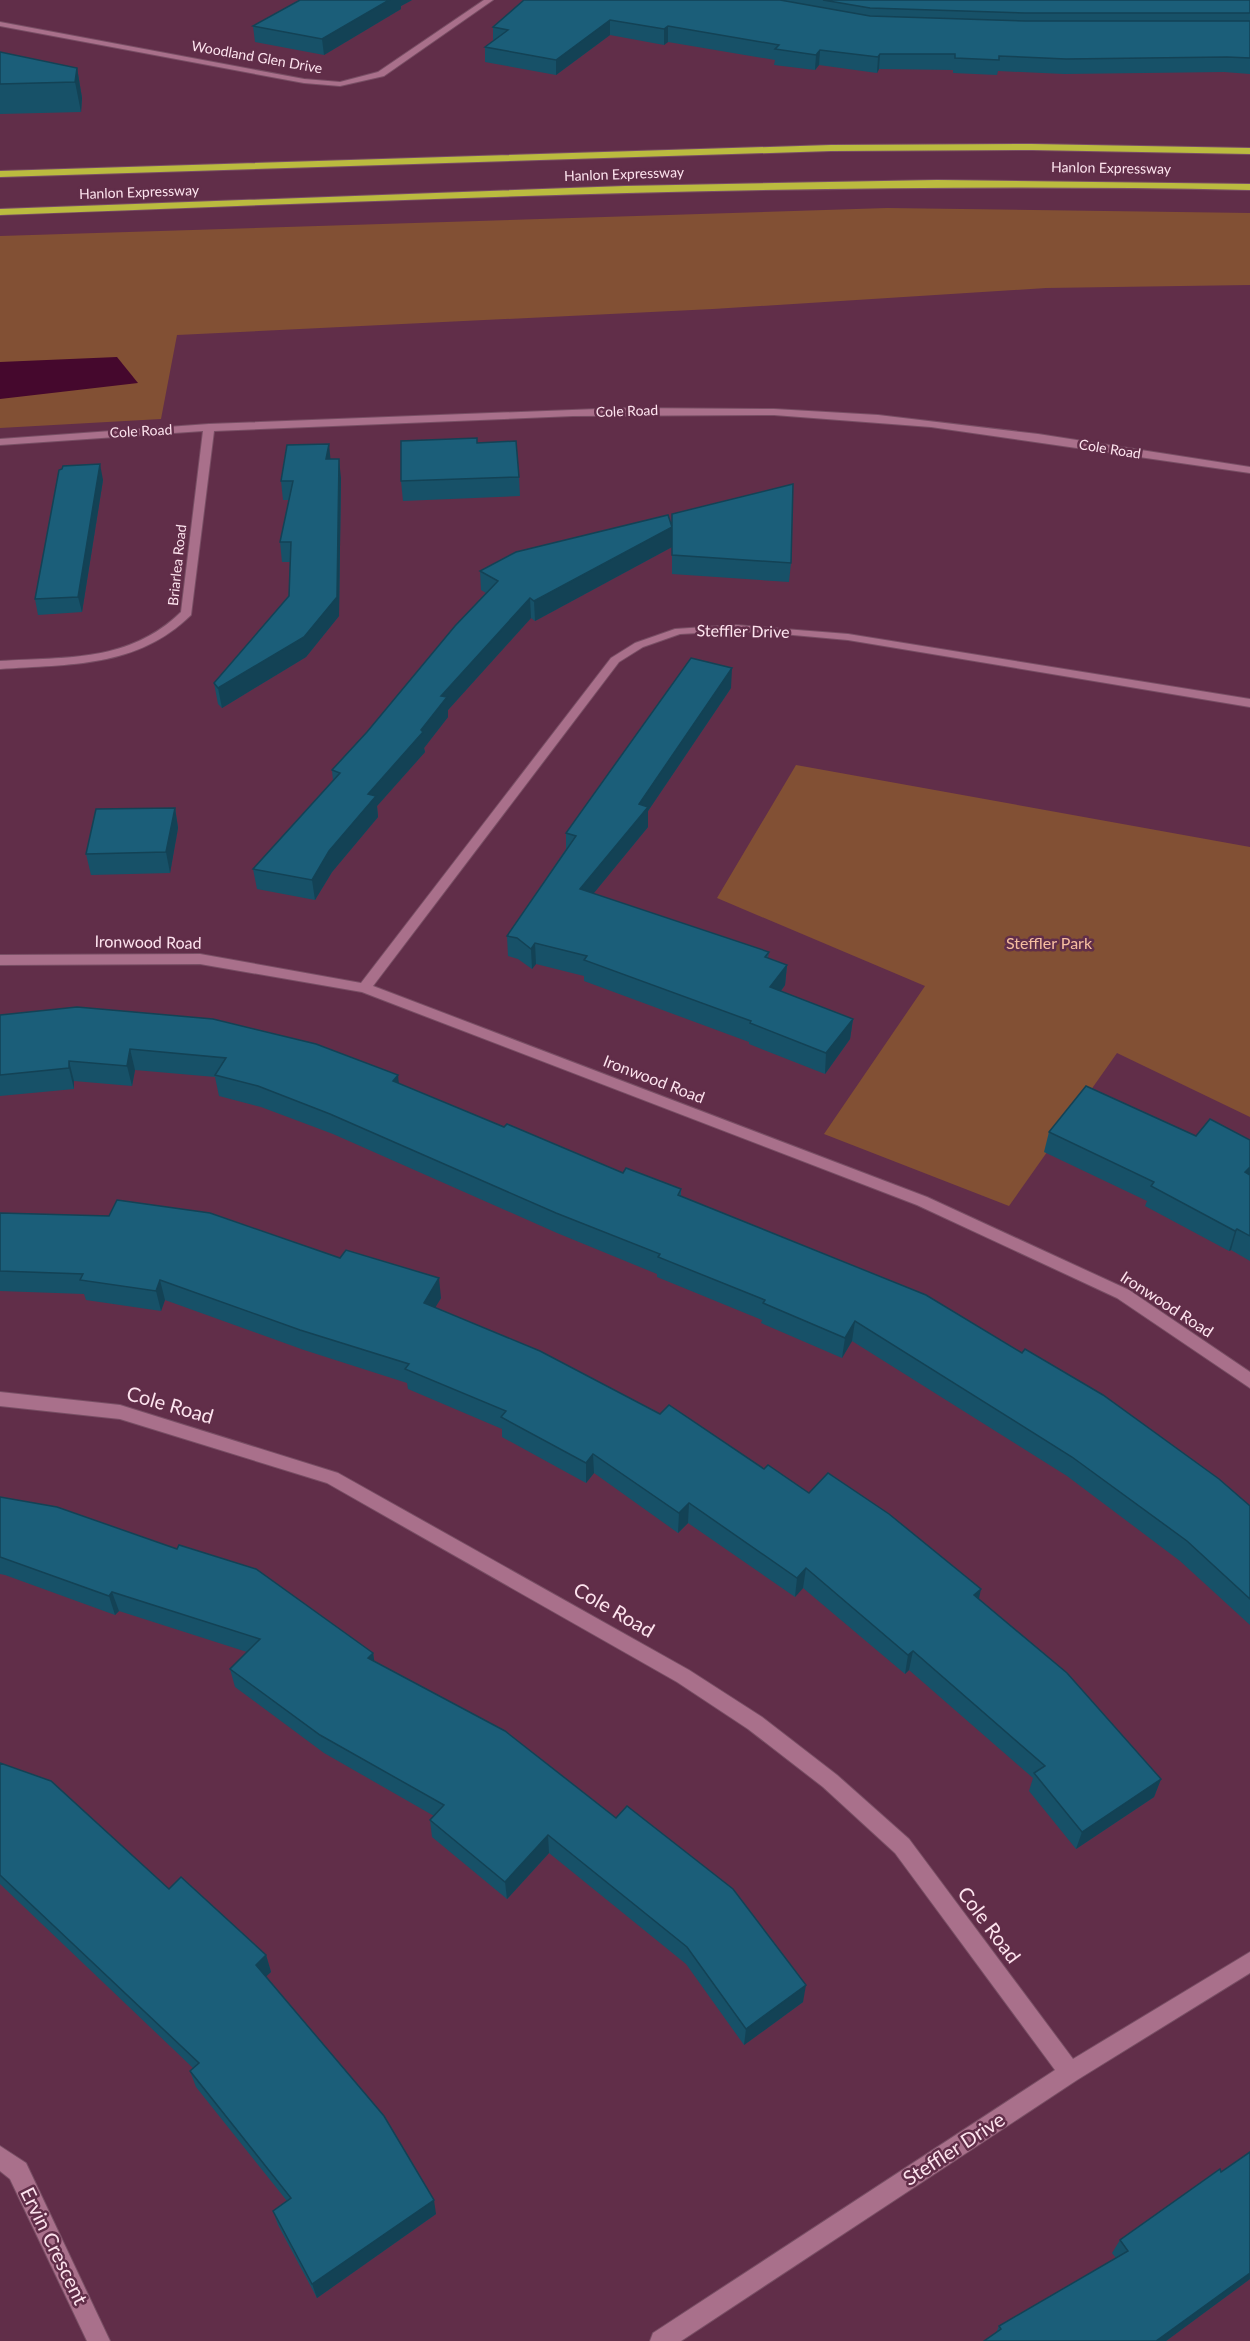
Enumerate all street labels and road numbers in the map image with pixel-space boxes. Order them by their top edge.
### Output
street label: Woodland Glen Drive [190,37,324,76]
street label: Hanlon Expressway [1051,158,1172,177]
street label: Hanlon Expressway [564,163,685,184]
street label: Hanlon Expressway [79,181,200,202]
street label: Cole Road [595,401,659,420]
street label: Cole Road [109,420,173,441]
street label: Cole Road [1078,435,1142,462]
street label: Briarlea Road [164,523,189,606]
street label: Steffler Drive [696,620,790,641]
street label: Ironwood Road [94,931,202,952]
street label: Ironwood Road [601,1050,708,1107]
street label: Ironwood Road [1117,1266,1217,1341]
street label: Cole Road [124,1380,216,1428]
street label: Cole Road [570,1576,659,1642]
street label: Cole Road [953,1882,1026,1967]
street label: Steffler Drive [898,2106,1009,2190]
street label: Ervin Crescent [16,2183,94,2308]

